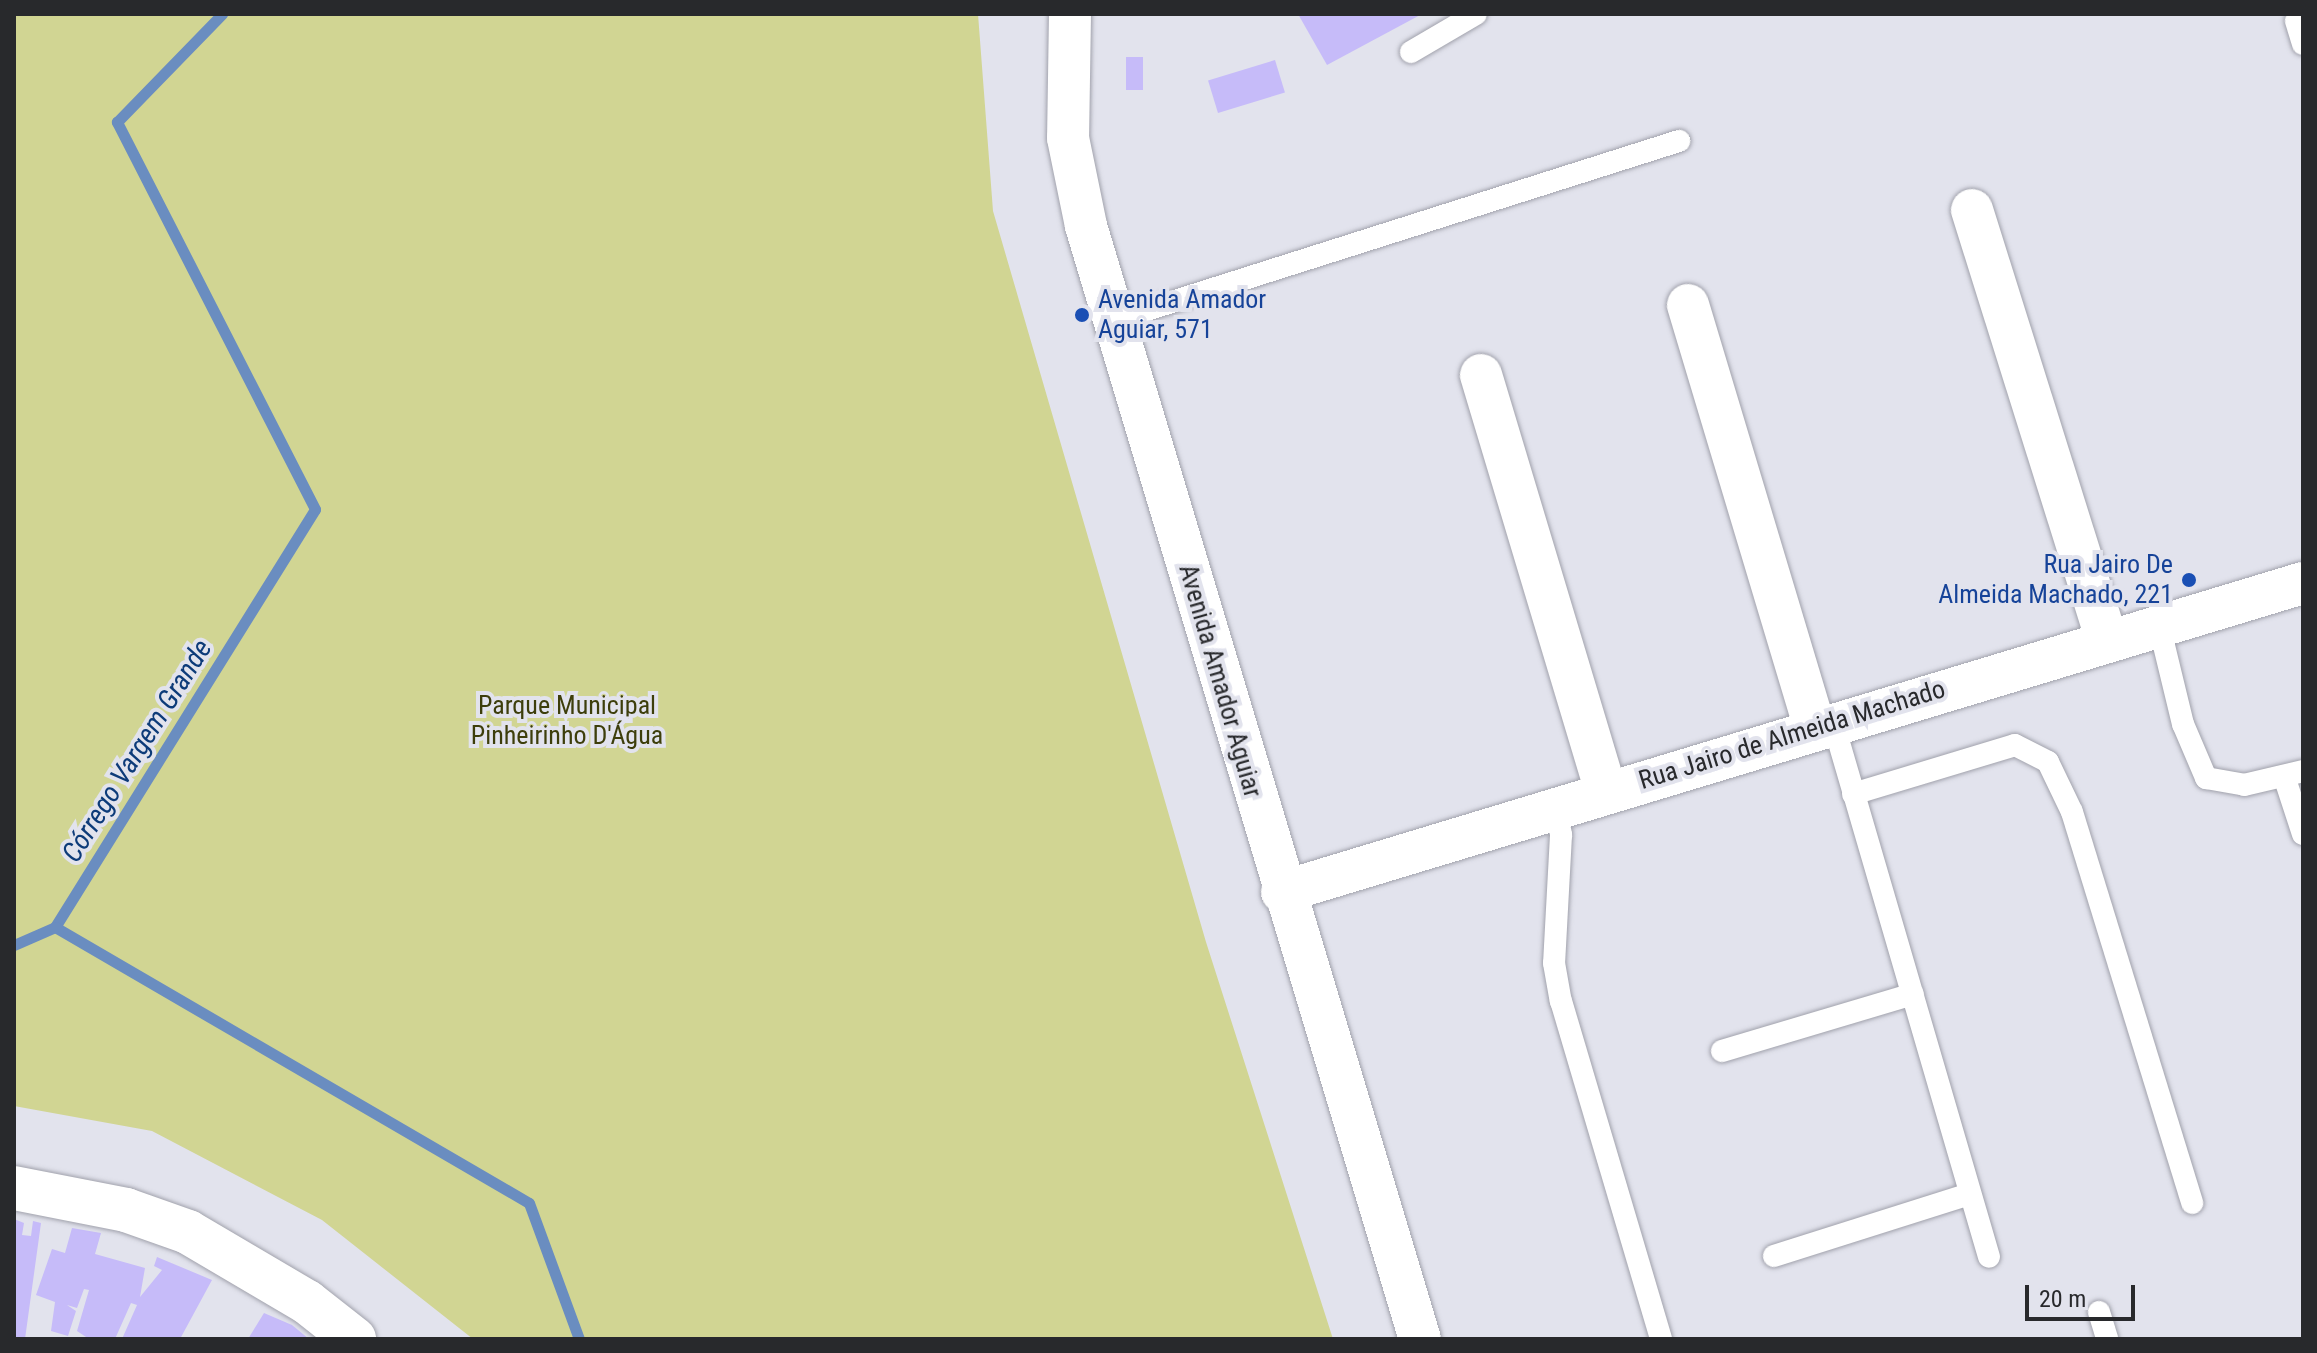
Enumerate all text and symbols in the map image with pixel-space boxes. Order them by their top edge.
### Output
place label: Avenida Amador Aguiar, 571 [1098,284,1266,346]
marker: Avenida Amador Aguiar, 571 [1073,306,1091,324]
place label: Rua Jairo De Almeida Machado, 221 [1938,549,2173,610]
street label: Avenida Amador Aguiar [1172,561,1268,801]
marker: Rua Jairo De Almeida Machado, 221 [2180,571,2198,589]
water label: Córrego Vargem Grande [55,633,219,869]
street label: Rua Jairo de Almeida Machado [1635,674,1949,796]
park label: Parque Municipal Pinheirinho D'Água [471,690,663,752]
scale bar [2029,1269,2139,1319]
text: 20 m [2039,1285,2086,1313]

